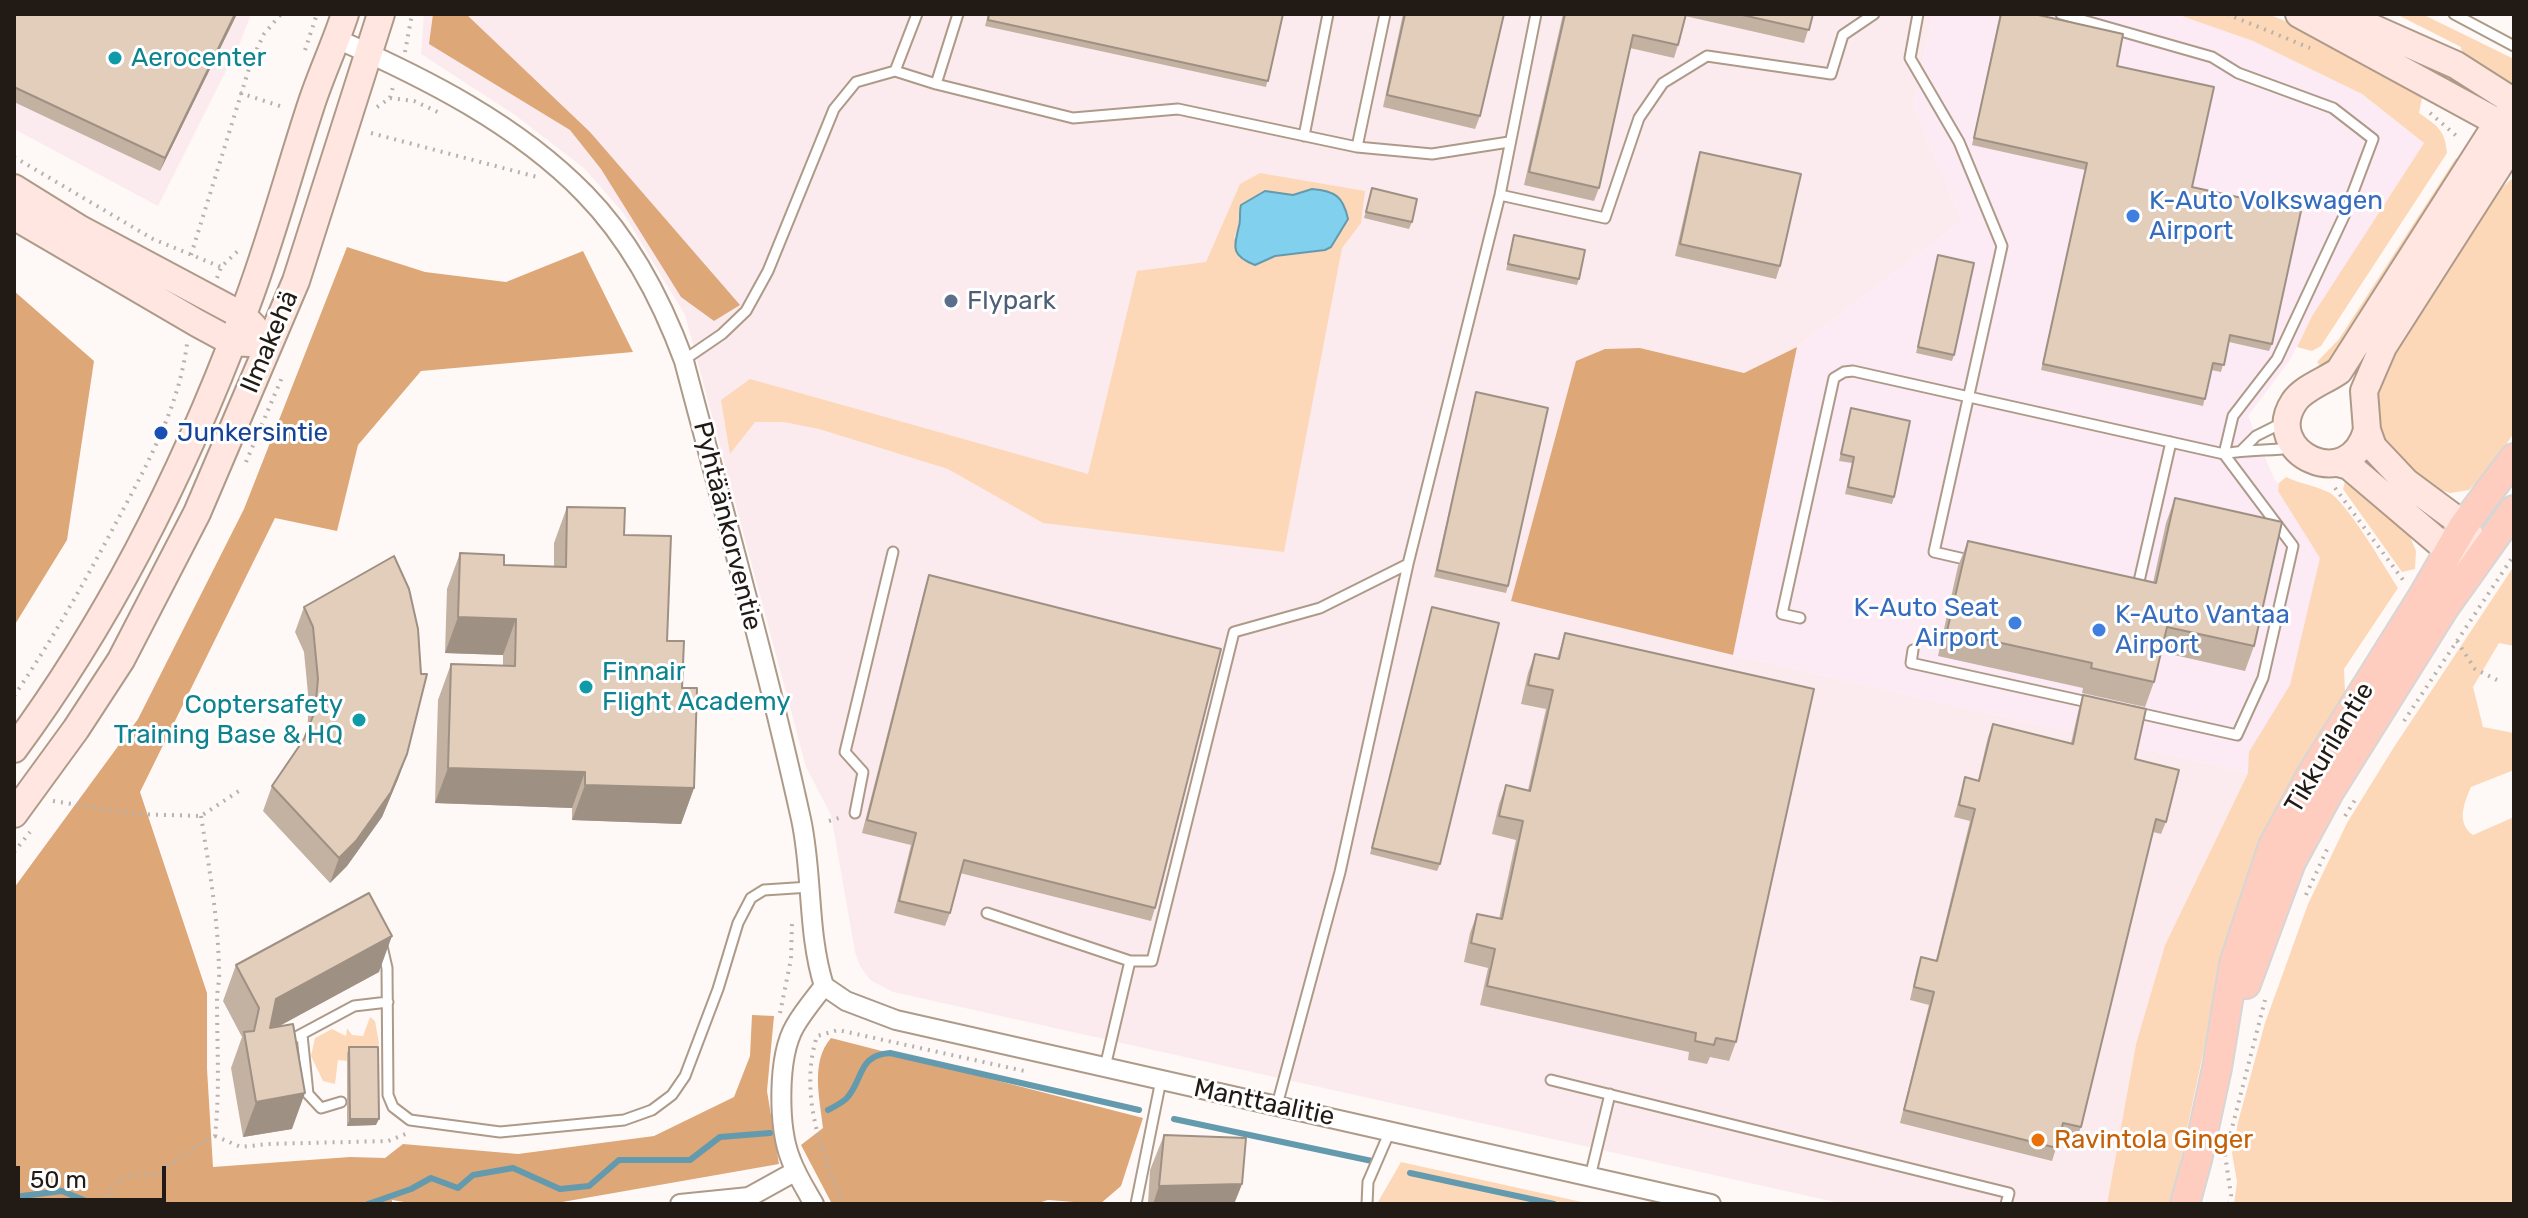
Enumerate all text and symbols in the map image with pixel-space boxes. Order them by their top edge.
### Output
place label: Aerocenter [131,42,266,74]
marker: Aerocenter [106,49,124,67]
place label: K-Auto Volkswagen Airport [2149,185,2383,246]
marker: K-Auto Volkswagen Airport [2124,207,2142,225]
place label: Flypark [967,285,1056,317]
street label: Ilmakehä [234,286,306,398]
marker: Flypark [942,292,960,310]
place label: Junkersintie [177,417,328,449]
street label: Pyhtäänkorventie [686,418,768,634]
marker: Junkersintie [152,424,170,442]
place label: K-Auto Seat Airport [1853,592,1999,654]
place label: K-Auto Vantaa Airport [2115,599,2290,660]
marker: K-Auto Seat Airport [2006,614,2024,632]
marker: K-Auto Vantaa Airport [2090,621,2108,639]
place label: Finnair Flight Academy [602,656,791,718]
street label: Tikkurilantie [2279,677,2381,819]
marker: Finnair Flight Academy [577,678,595,696]
place label: Coptersafety Training Base & HQ [114,689,343,750]
marker: Coptersafety Training Base & HQ [350,711,368,729]
street label: Manttaalitie [1191,1073,1337,1133]
place label: Ravintola Ginger [2054,1124,2253,1156]
marker: Ravintola Ginger [2029,1131,2047,1149]
scale bar [20,1150,170,1200]
text: 50 m [30,1166,87,1194]

